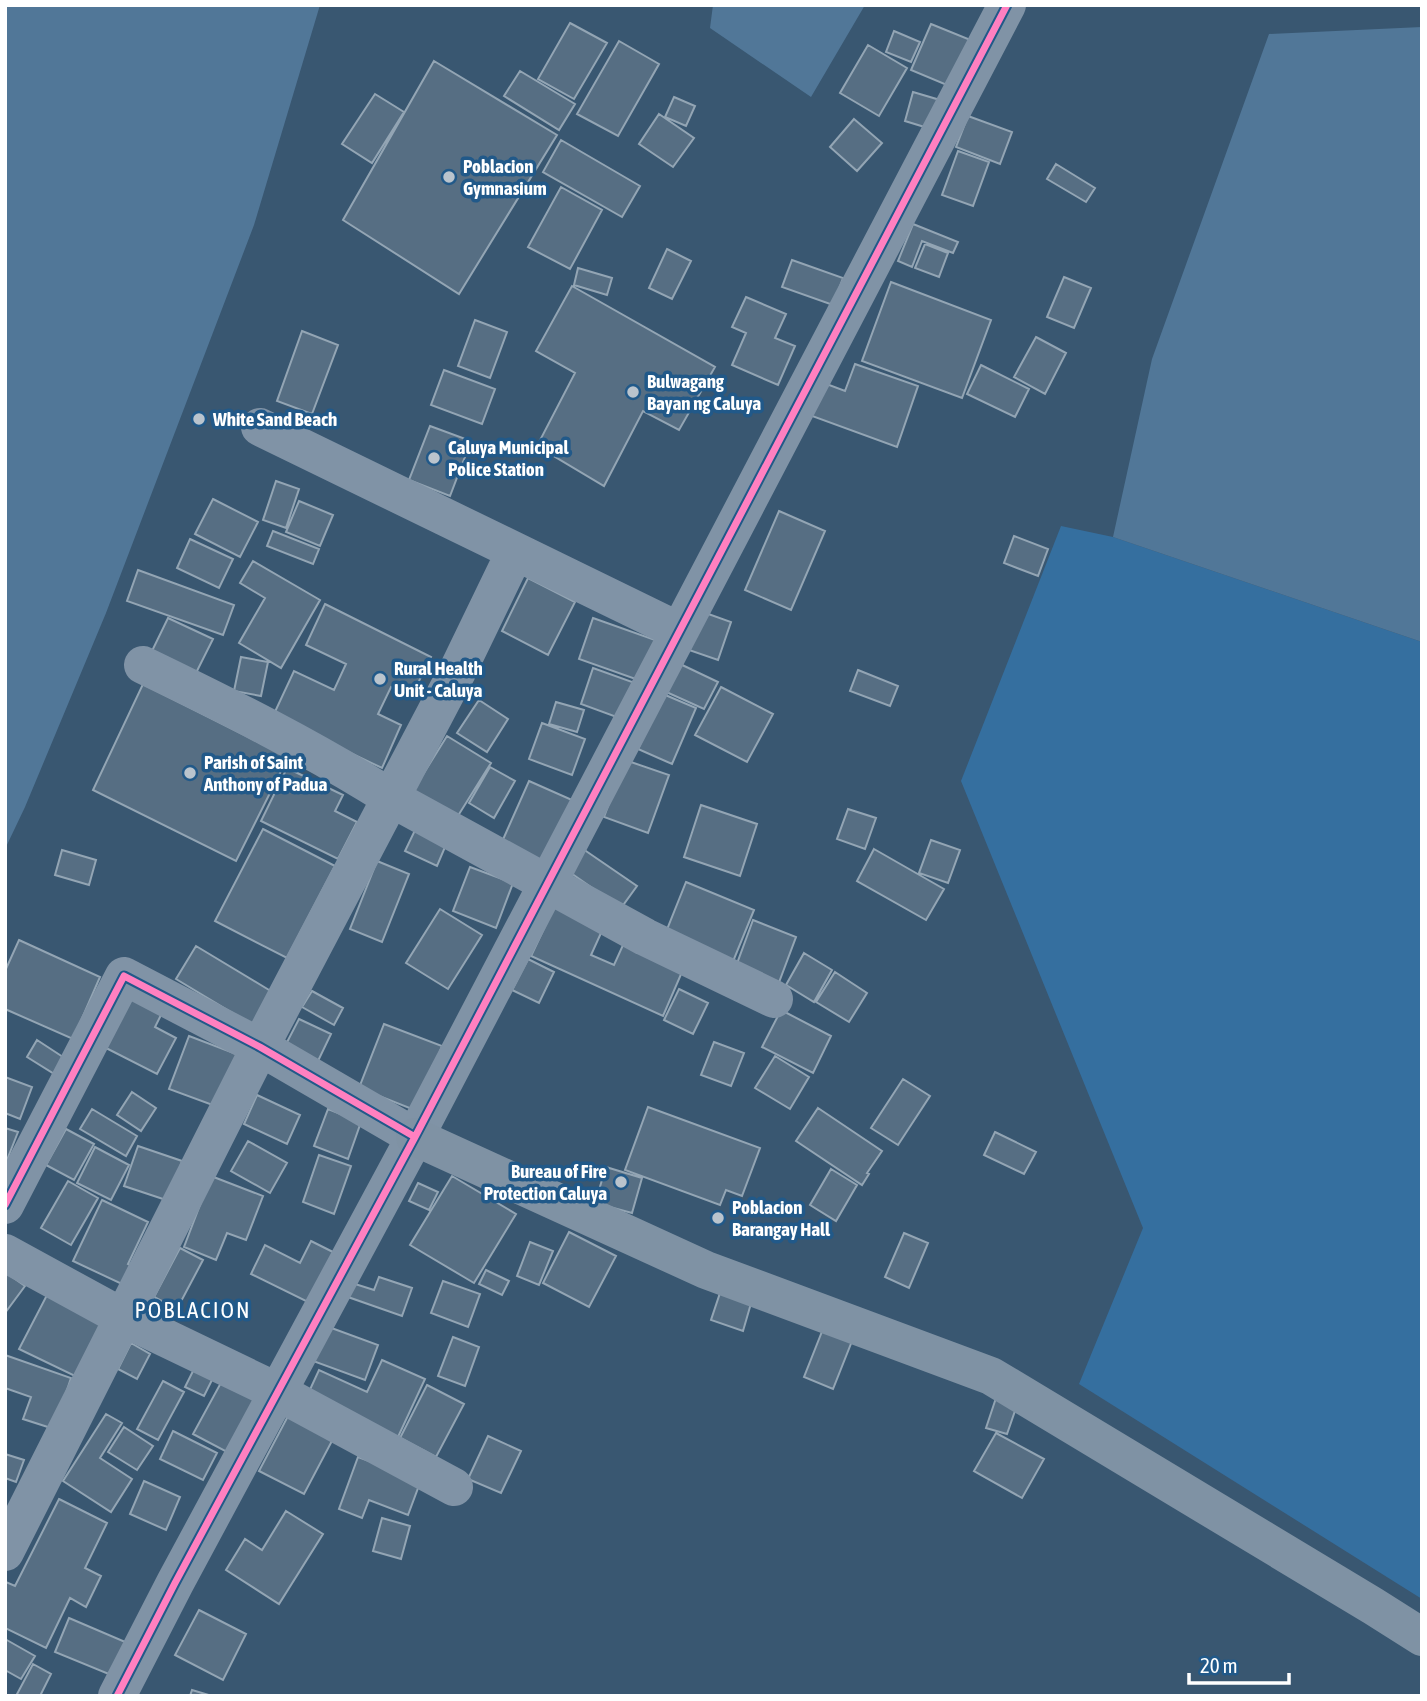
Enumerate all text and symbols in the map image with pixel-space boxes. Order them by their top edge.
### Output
place label: Poblacion Gymnasium [463,155,547,199]
marker: Poblacion Gymnasium [441,169,457,185]
place label: Bulwagang Bayan ng Caluya [647,370,761,414]
marker: Bulwagang Bayan ng Caluya [625,384,641,400]
place label: White Sand Beach [212,408,337,430]
marker: White Sand Beach [191,411,207,427]
place label: Caluya Municipal Police Station [448,436,569,480]
marker: Caluya Municipal Police Station [426,450,442,466]
place label: Rural Health Unit - Caluya [394,657,483,701]
marker: Rural Health Unit - Caluya [372,671,388,687]
place label: Parish of Saint Anthony of Padua [203,751,328,795]
marker: Parish of Saint Anthony of Padua [182,765,198,781]
place label: Bureau of Fire Protection Caluya [484,1160,607,1204]
marker: Bureau of Fire Protection Caluya [613,1174,629,1190]
place label: Poblacion Barangay Hall [732,1196,831,1240]
marker: Poblacion Barangay Hall [710,1210,726,1226]
district label: POBLACION [135,1297,252,1323]
scale bar [1189,1642,1289,1686]
text: 20 m [1200,1653,1238,1677]

